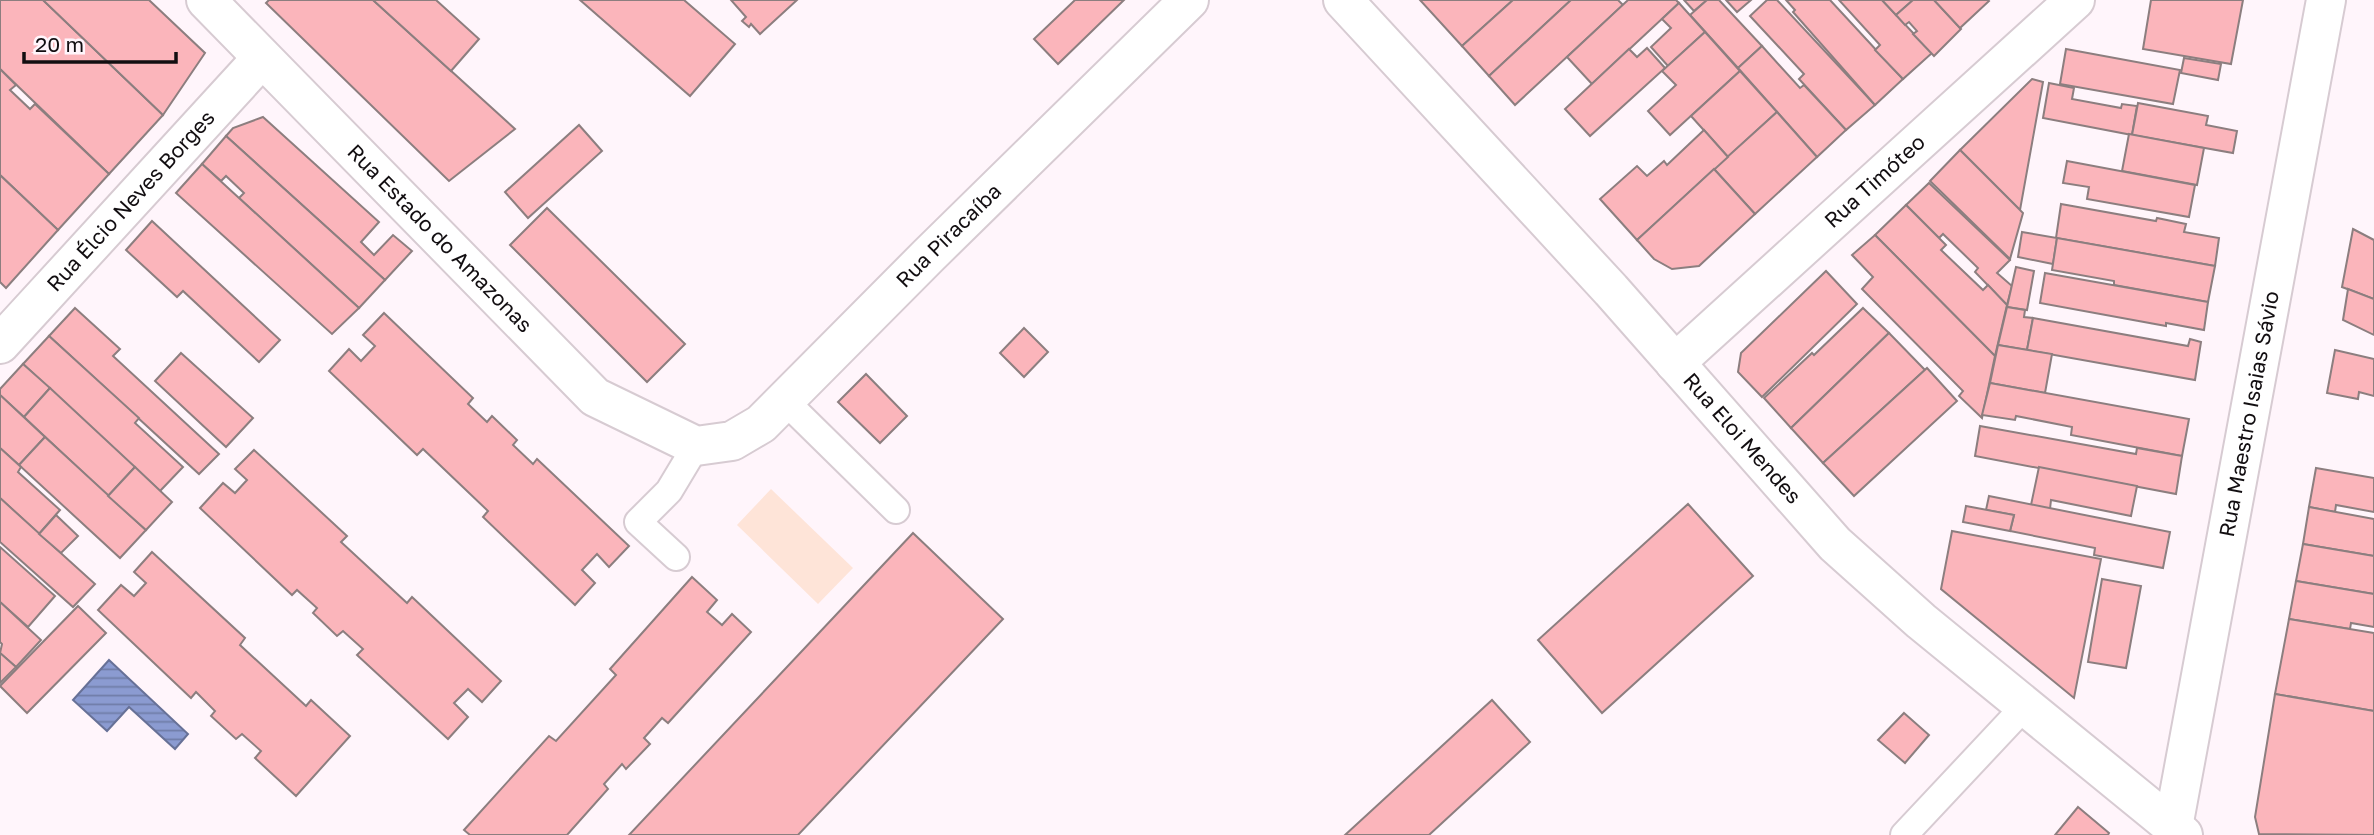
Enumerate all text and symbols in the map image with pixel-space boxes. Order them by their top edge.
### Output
scale bar [24,21,177,65]
text: 20 m [35,31,84,57]
street label: Rua Élcio Neves Borges [41,104,220,296]
street label: Rua Timóteo [1819,129,1930,233]
street label: Rua Estado do Amazonas [343,138,538,337]
street label: Rua Piracaíba [890,178,1006,292]
street label: Rua Maestro Isaias Sávio [2213,289,2284,539]
street label: Rua Eloi Mendes [1678,367,1807,509]

